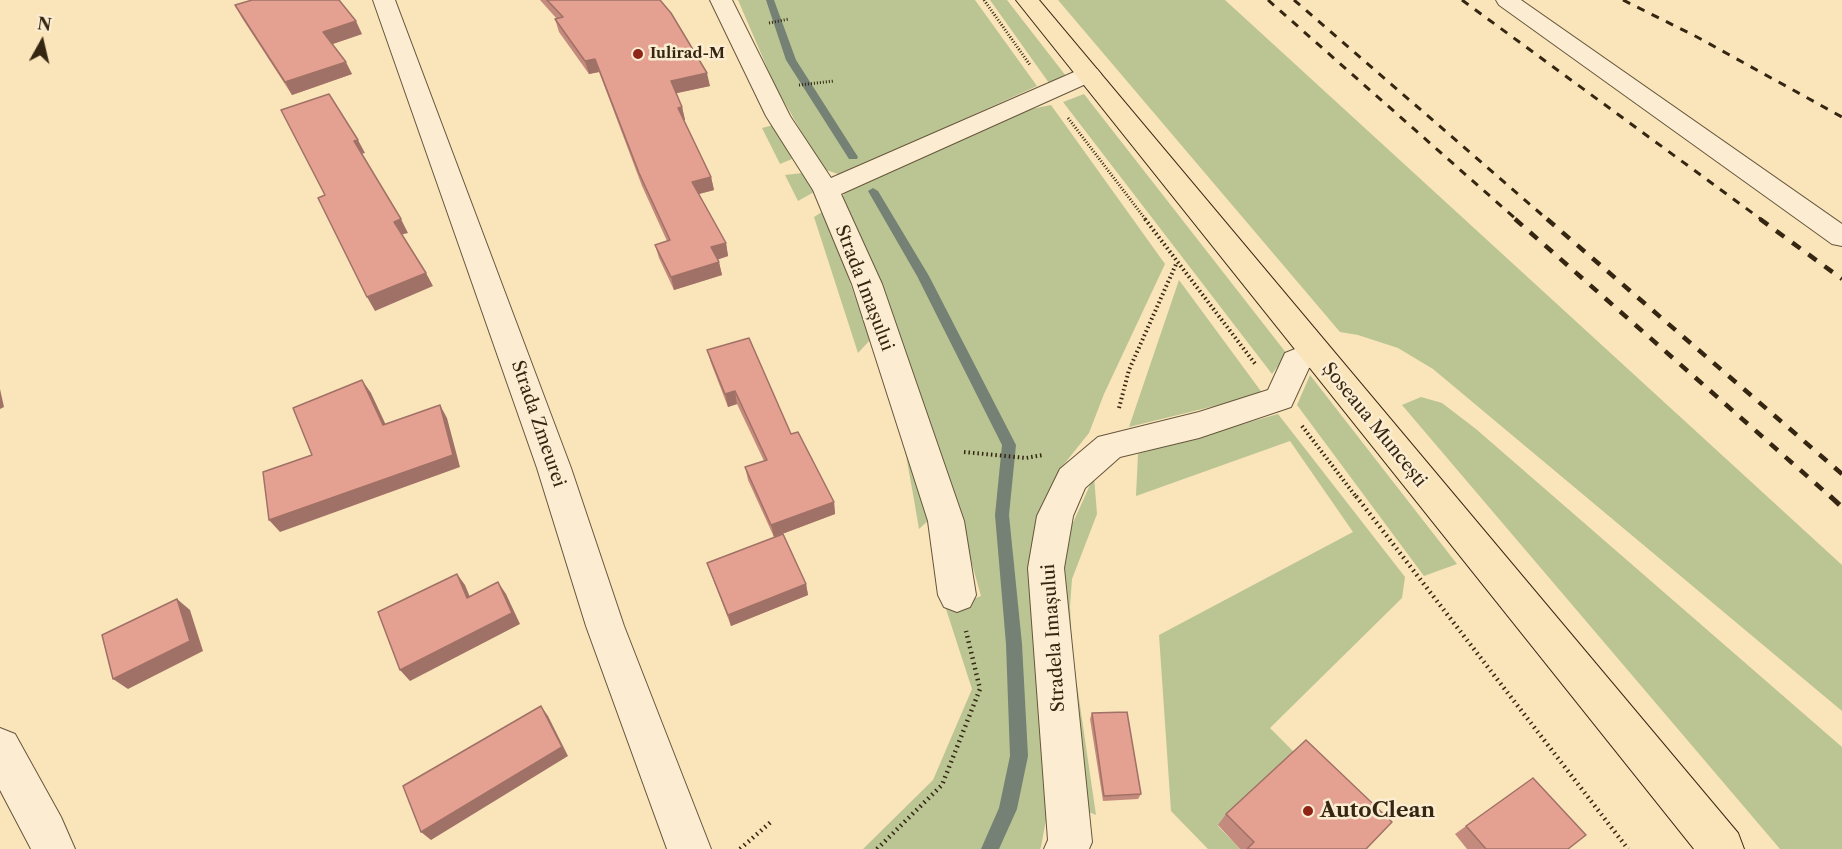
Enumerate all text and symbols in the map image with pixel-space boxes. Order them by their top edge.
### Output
north arrow [12,12,72,72]
text: N [36,13,53,35]
place label: Iulirad-M [650,45,725,63]
marker: Iulirad-M [631,47,645,61]
street label: Strada Imașului [830,222,898,354]
street label: Strada Zmeurei [506,358,570,490]
street label: Șoseaua Muncești [1317,358,1431,492]
street label: Stradela Imașului [1038,563,1070,713]
place label: AutoClean [1320,798,1435,824]
marker: AutoClean [1301,804,1315,818]

